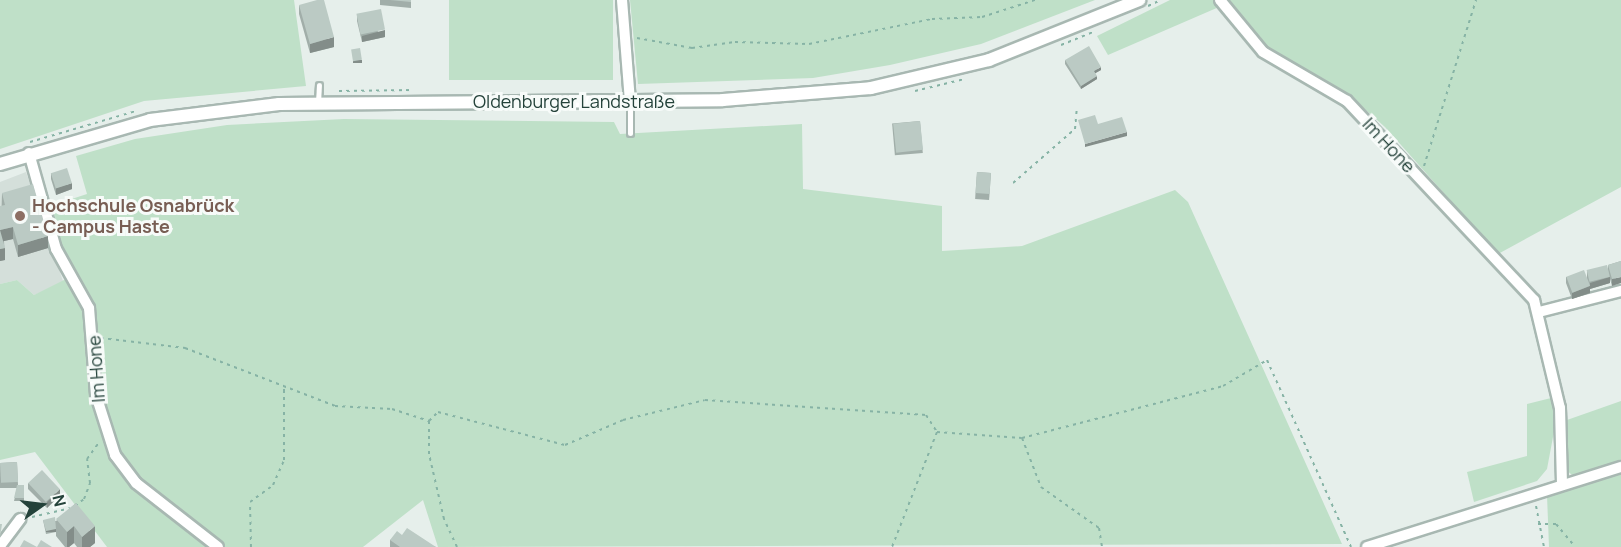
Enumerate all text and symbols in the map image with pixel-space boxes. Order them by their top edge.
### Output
street label: Oldenburger Landstraße [473,90,675,112]
street label: Im Hone [1358,113,1420,177]
place label: Hochschule Osnabrück - Campus Haste [32,195,234,238]
marker: Hochschule Osnabrück - Campus Haste [13,209,27,223]
street label: Im Hone [83,335,109,403]
north arrow [12,475,72,535]
text: N [47,492,72,509]

